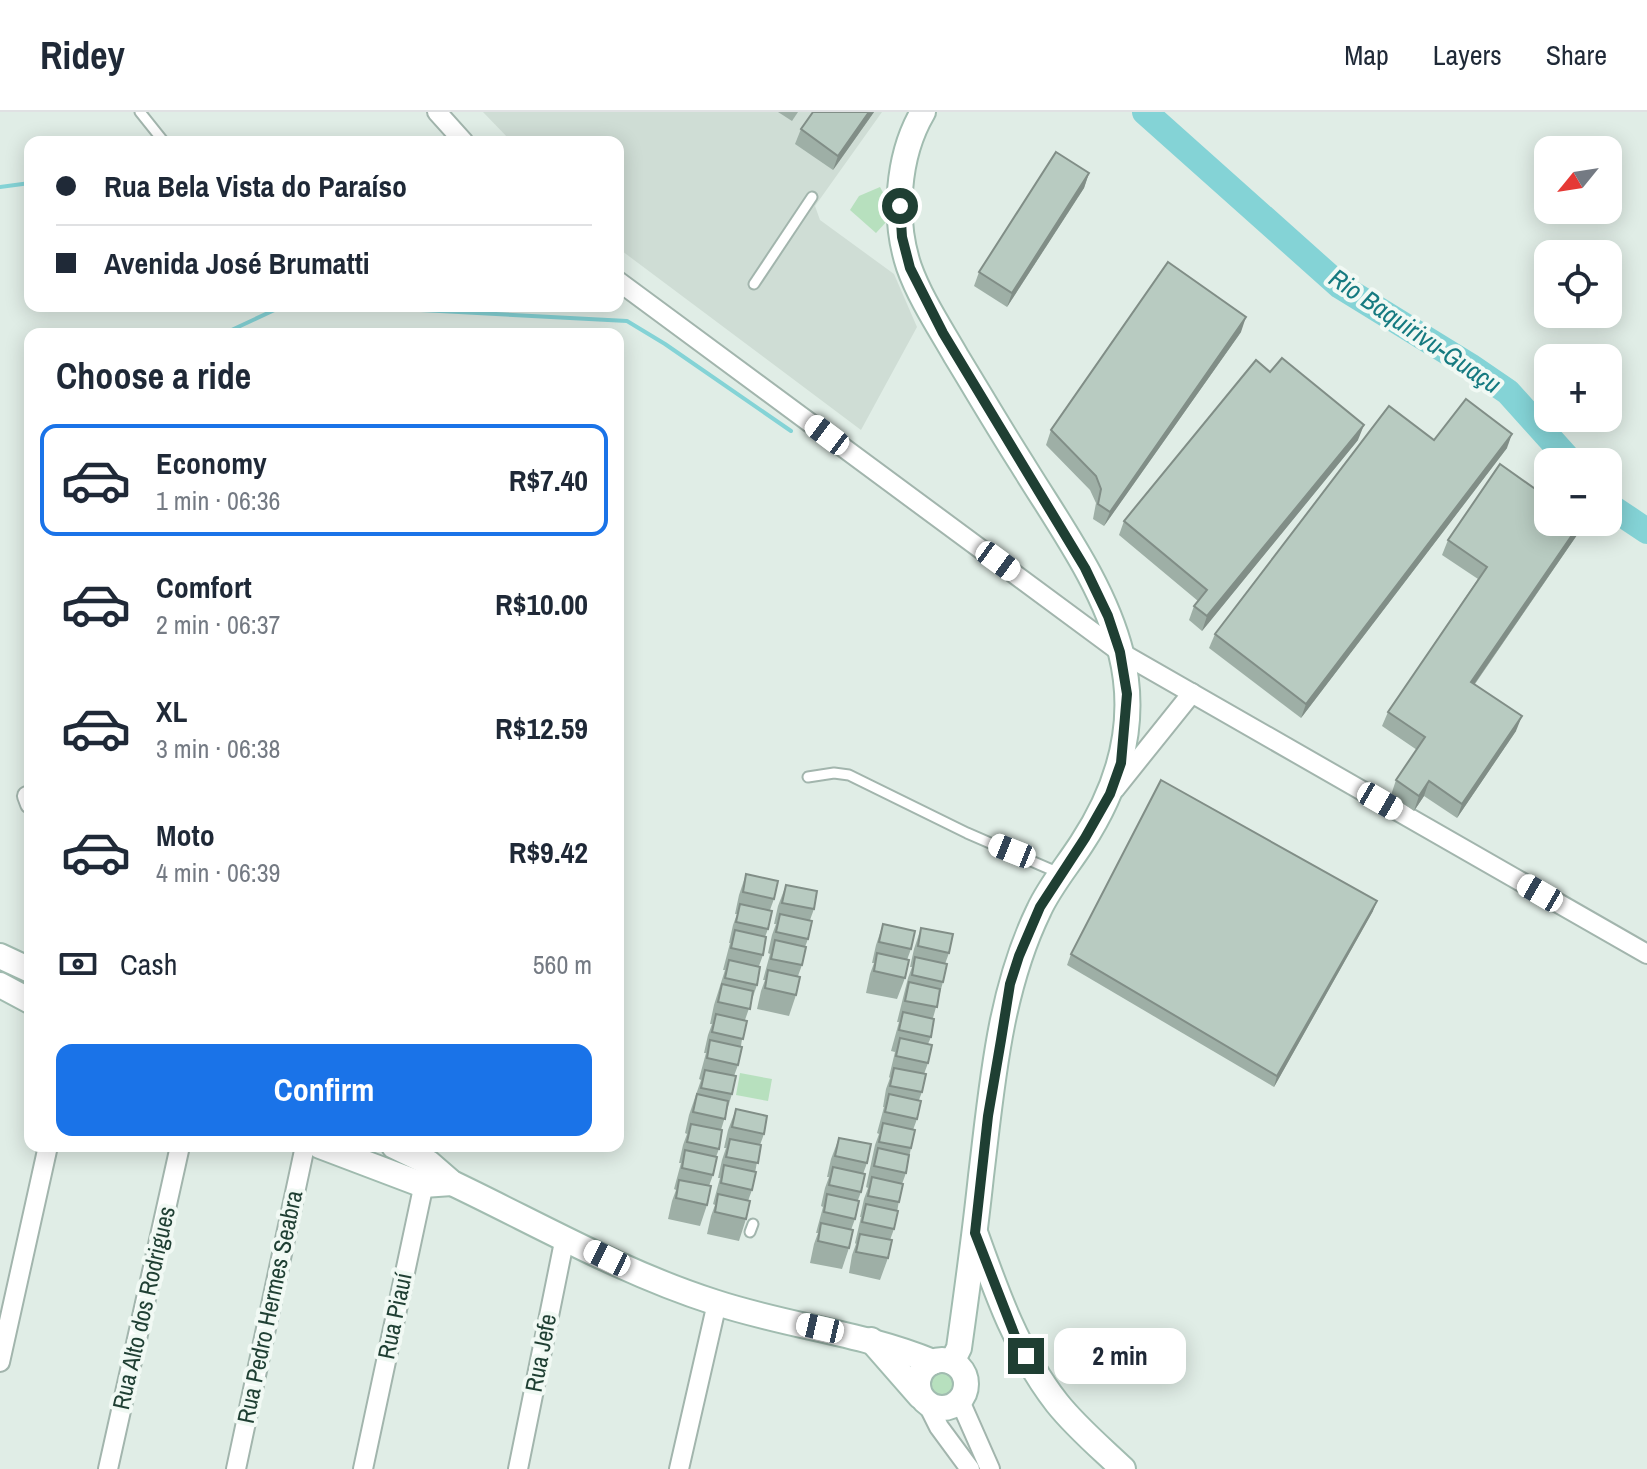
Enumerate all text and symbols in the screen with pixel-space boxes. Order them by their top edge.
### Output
text: Ridey [40,30,125,81]
text: Map [1344,36,1389,74]
text: Layers [1433,36,1502,74]
text: Share [1546,36,1607,74]
north arrow [1534,136,1622,224]
map controls [1534,136,1622,536]
text: Rua Bela Vista do Paraíso [104,166,407,206]
route start [882,188,918,224]
button: locate [1534,240,1622,328]
text: Avenida José Brumatti [104,243,370,283]
water label: Rio Baquirivu-Guaçu [1322,260,1508,401]
button: + [1534,344,1622,432]
text: Choose a ride [56,352,251,400]
car [801,411,853,459]
text: Economy [156,443,267,483]
icon: car [60,444,132,516]
button: − [1534,448,1622,536]
text: R$7.40 [509,460,588,500]
text: 1 min · 06:36 [156,483,280,518]
car [972,537,1024,585]
text: Comfort [156,567,252,607]
icon: car [60,568,132,640]
text: R$10.00 [495,584,588,624]
text: 2 min · 06:37 [156,607,280,642]
text: XL [156,691,187,731]
icon: car [60,692,132,764]
text: R$12.59 [495,708,588,748]
text: 3 min · 06:38 [156,731,280,766]
car [1353,779,1407,823]
text: Moto [156,815,215,855]
icon: car [60,816,132,888]
car [985,831,1039,871]
text: R$9.42 [509,832,588,872]
text: 4 min · 06:39 [156,855,280,890]
car [1513,871,1567,915]
icon: cash [56,942,100,986]
text: Cash [120,944,177,984]
text: 560 m [533,947,592,982]
button: Confirm [56,1044,592,1136]
street label: Rua Pedro Hermes Seabra [229,1187,309,1426]
street label: Rua Alto dos Rodrigues [104,1203,182,1413]
car [580,1237,634,1279]
street label: Rua Piauí [369,1269,419,1362]
street label: Rua Jefe [517,1311,563,1395]
car [794,1311,846,1345]
callout: 2 min [1054,1328,1186,1384]
route end [1008,1338,1044,1374]
text: 2 min [1092,1338,1148,1373]

